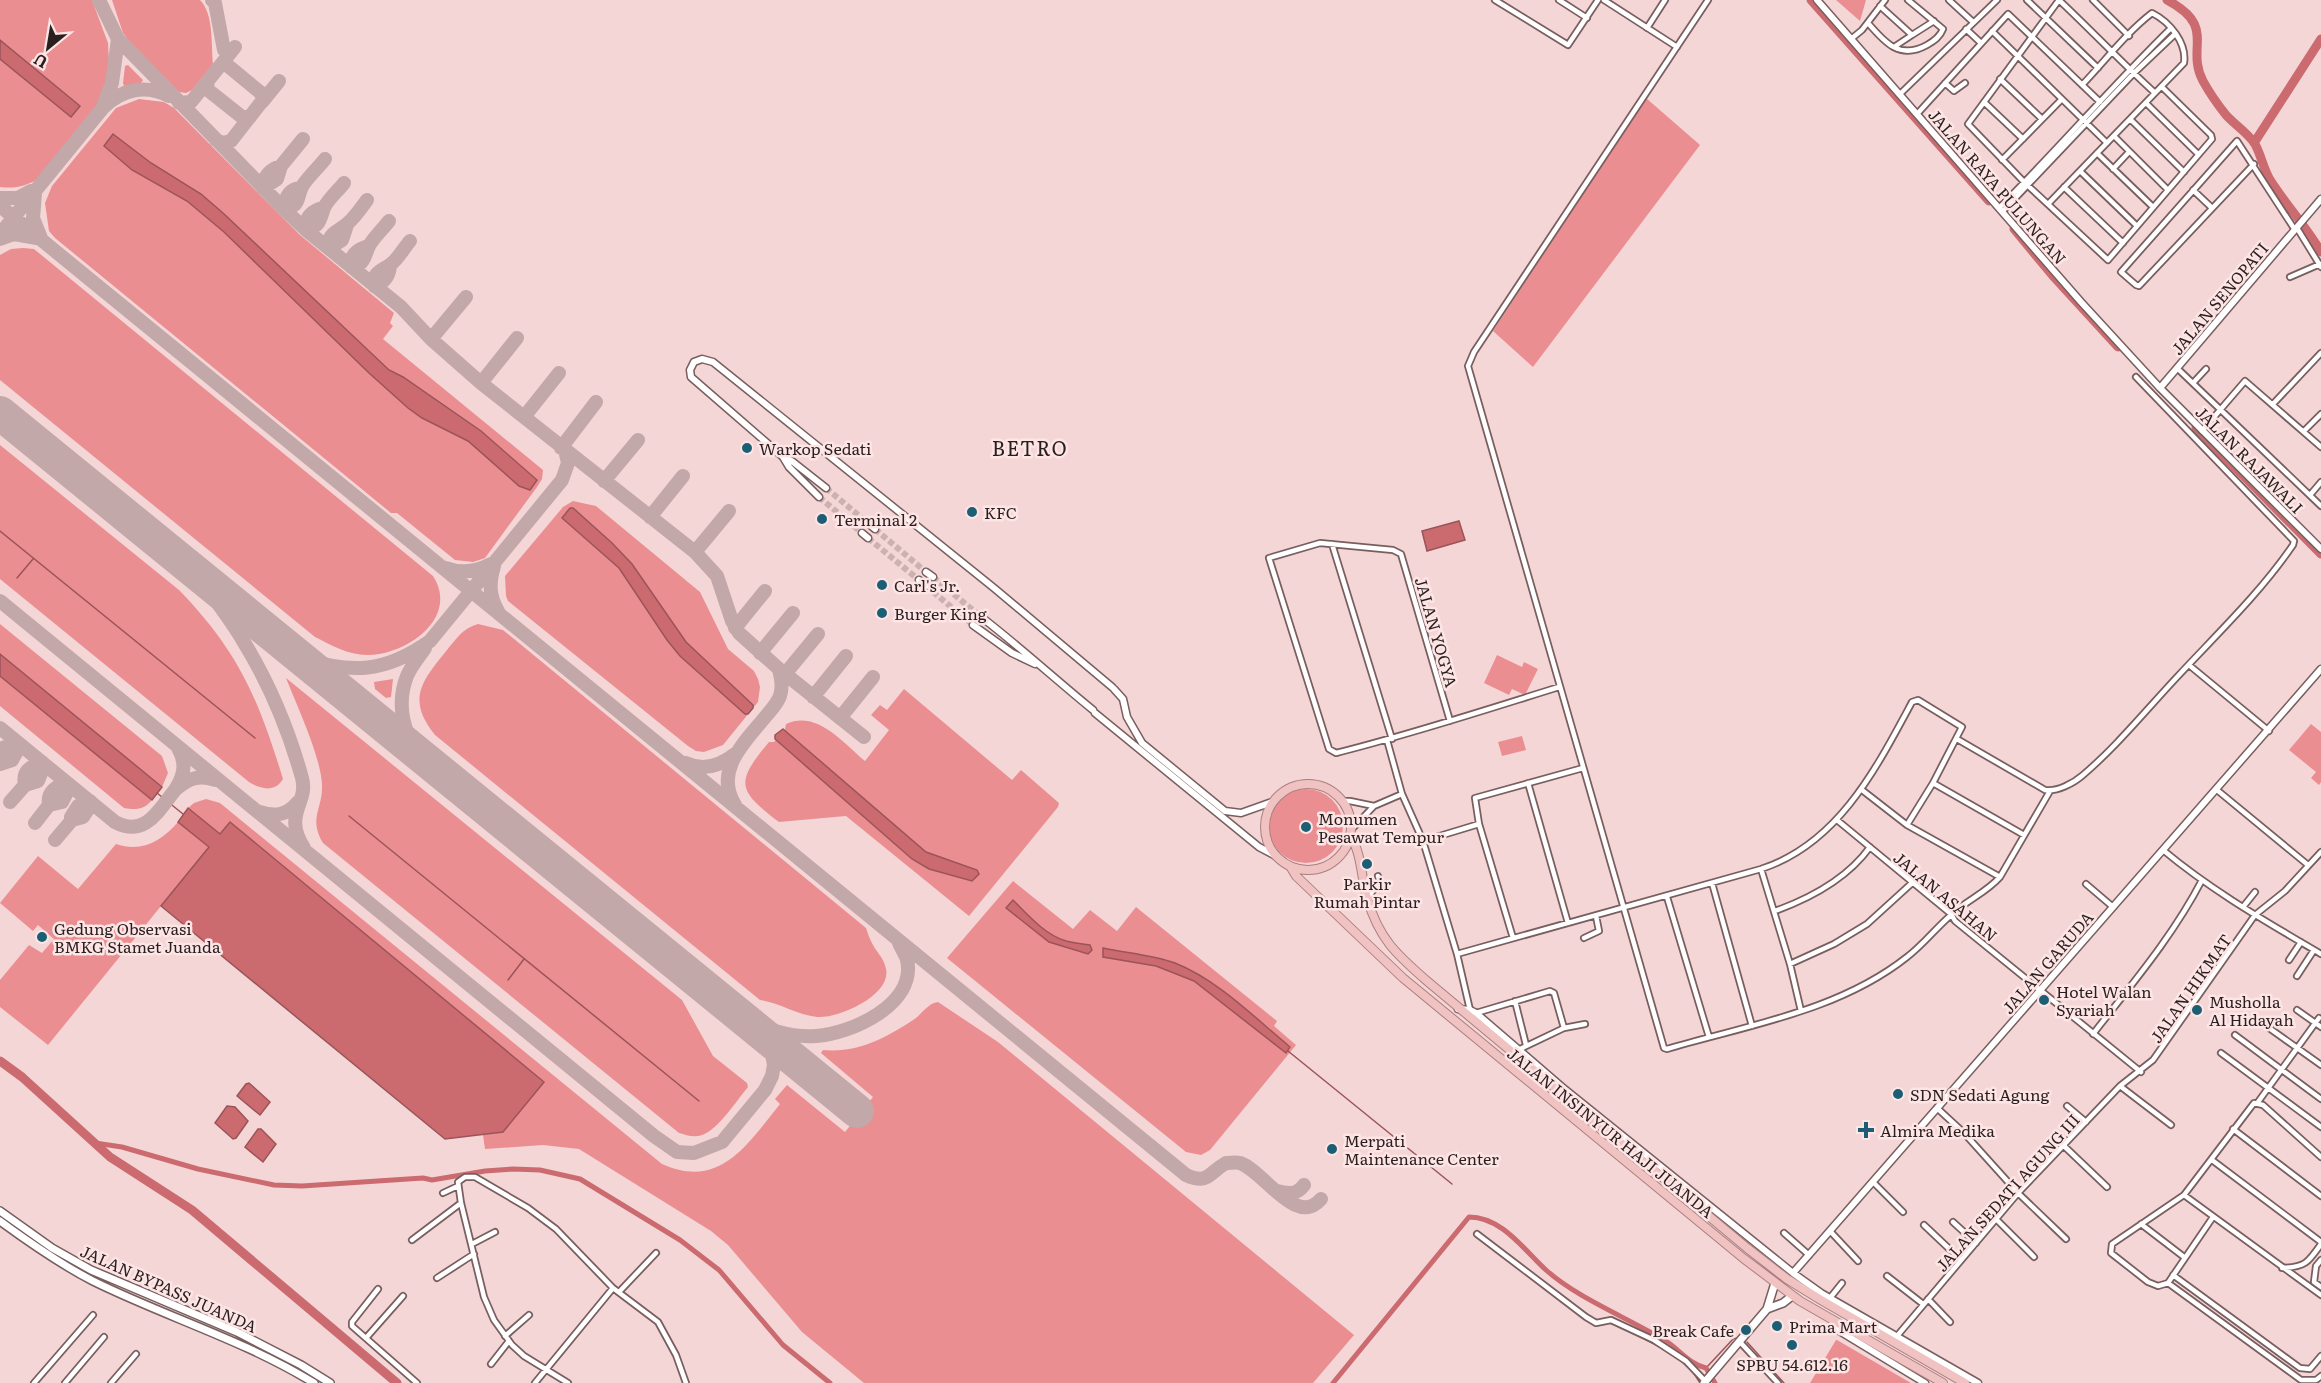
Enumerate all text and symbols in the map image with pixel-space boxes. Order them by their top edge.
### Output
north arrow [18,18,78,78]
text: U [28,48,51,75]
street label: JALAN RAYA PULUNGAN [1923,103,2073,269]
street label: JALAN SENOPATI [2165,237,2273,359]
street label: JALAN RAJAWALI [2191,400,2309,518]
district label: BETRO [992,432,1068,462]
place label: Warkop Sedati [759,436,871,460]
marker: Warkop Sedati [740,441,754,455]
place label: KFC [984,500,1017,524]
marker: KFC [965,505,979,519]
place label: Terminal 2 [834,507,917,531]
marker: Terminal 2 [815,512,829,526]
place label: Carl's Jr. [894,573,960,597]
street label: JALAN YOGYA [1410,574,1464,690]
marker: Carl's Jr. [875,578,889,592]
place label: Burger King [894,601,987,625]
marker: Burger King [875,606,889,620]
place label: Monumen Pesawat Tempur [1318,806,1444,848]
marker: Monumen Pesawat Tempur [1299,820,1313,834]
street label: JALAN ASAHAN [1889,845,2003,947]
marker: Parkir Rumah Pintar [1360,857,1374,871]
place label: Parkir Rumah Pintar [1314,871,1421,913]
street label: JALAN GARUDA [1996,905,2098,1018]
place label: Gedung Observasi BMKG Stamet Juanda [54,916,221,958]
street label: JALAN HIKMAT [2143,928,2237,1047]
marker: Gedung Observasi BMKG Stamet Juanda [35,930,49,944]
place label: Hotel Walan Syariah [2056,979,2152,1021]
place label: Musholla Al Hidayah [2209,989,2294,1031]
marker: Hotel Walan Syariah [2037,993,2051,1007]
marker: Musholla Al Hidayah [2190,1003,2204,1017]
street label: JALAN INSINYUR HAJI JUANDA [1503,1041,1720,1223]
place label: SDN Sedati Agung [1910,1082,2050,1106]
marker: SDN Sedati Agung [1891,1087,1905,1101]
street label: JALAN SEDATI AGUNG III [1929,1108,2085,1276]
place label: Almira Medika [1880,1118,1995,1142]
marker: Almira Medika [1857,1121,1875,1139]
place label: Merpati Maintenance Center [1344,1128,1499,1170]
marker: Merpati Maintenance Center [1325,1142,1339,1156]
street label: JALAN BYPASS JUANDA [77,1238,261,1338]
place label: Prima Mart [1789,1314,1878,1338]
place label: Break Cafe [1652,1318,1734,1342]
marker: Prima Mart [1770,1319,1784,1333]
marker: Break Cafe [1739,1323,1753,1337]
marker: SPBU 54.612.16 [1785,1338,1799,1352]
place label: SPBU 54.612.16 [1736,1352,1848,1376]

